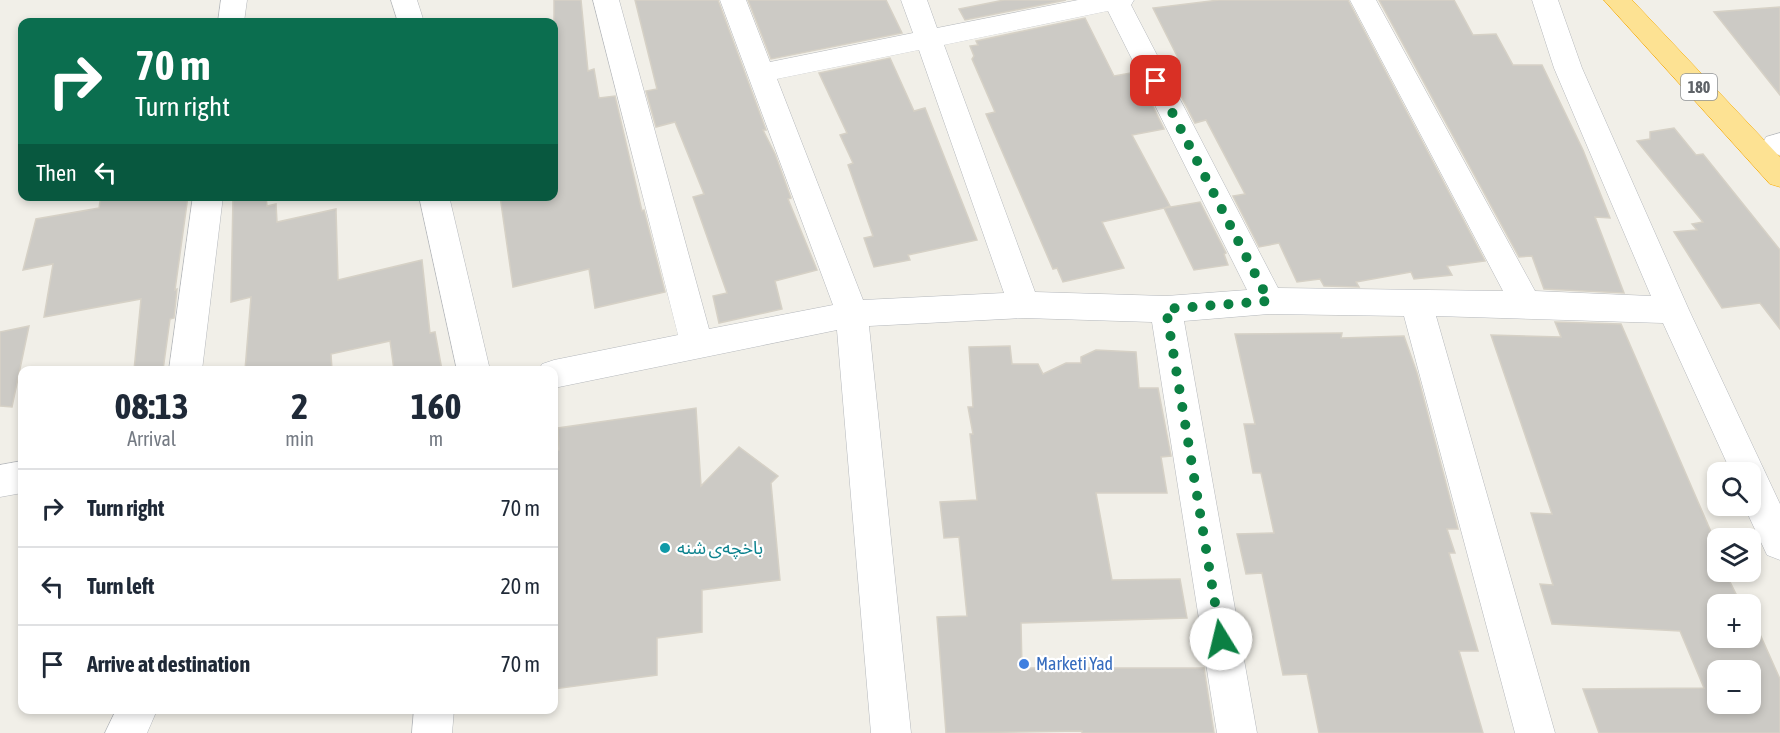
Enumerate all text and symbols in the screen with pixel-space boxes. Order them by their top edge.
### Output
text: 70 m [135,41,210,89]
icon: right [36,42,114,120]
pin [1130,55,1181,106]
icon: arrive [1139,64,1172,97]
road number: 180 [1681,74,1717,100]
text: Turn right [135,91,230,122]
icon: left [89,156,122,189]
text: Then [36,160,77,186]
text: 08:13 [115,385,189,427]
text: 2 [291,385,308,427]
text: 160 [411,385,461,427]
text: Arrival [127,427,176,450]
text: min [285,427,314,450]
text: m [429,427,443,450]
map controls [1707,462,1761,714]
button: search [1707,462,1761,516]
icon: right [36,492,69,525]
text: Turn right [87,495,164,521]
text: 70 m [500,495,540,521]
button: layers [1707,528,1761,582]
place label: باخچەی شنە [677,537,763,559]
marker: باخچەی شنە [658,541,672,555]
icon: left [36,570,69,603]
text: Turn left [87,573,154,599]
text: 20 m [500,573,540,599]
button: + [1707,594,1761,648]
position arrow [1189,607,1253,671]
icon: arrive [36,648,69,681]
text: Arrive at destination [87,651,250,677]
text: 70 m [500,651,540,677]
place label: Marketi Yad [1036,653,1113,674]
marker: Marketi Yad [1017,657,1031,671]
button: − [1707,660,1761,714]

